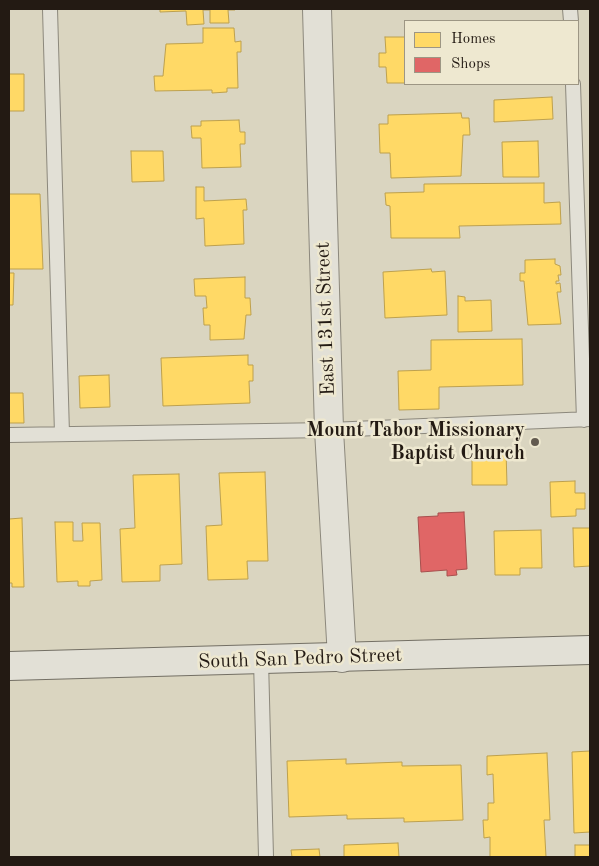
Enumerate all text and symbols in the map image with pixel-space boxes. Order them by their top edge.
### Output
legend [404,20,579,85]
text: Homes [451,32,496,47]
text: Shops [451,57,490,72]
street label: East 131st Street [311,242,341,396]
place label: Mount Tabor Missionary Baptist Church [306,419,525,466]
marker: Mount Tabor Missionary Baptist Church [529,436,541,448]
street label: South San Pedro Street [198,643,402,675]

